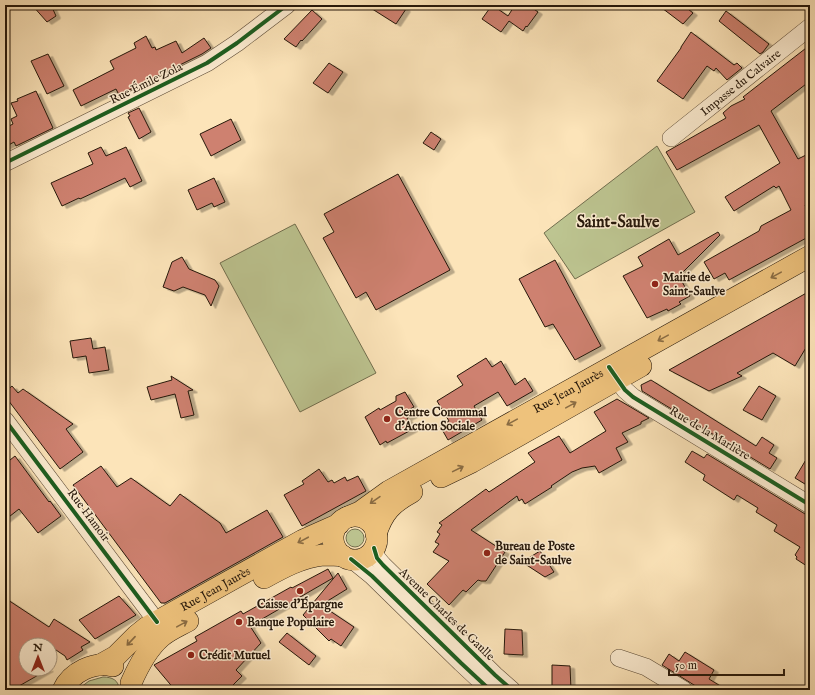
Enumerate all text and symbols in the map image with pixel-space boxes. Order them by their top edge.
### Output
street label: Impasse du Calvaire [698,46,784,119]
street label: Rue Émile Zola [107,58,186,107]
district label: Saint-Saulve [577,213,660,233]
place label: Mairie de Saint-Saulve [663,270,726,299]
one-way arrow [770,271,782,279]
marker: Mairie de Saint-Saulve [650,279,660,289]
one-way arrow [657,335,669,343]
street label: Rue Jean Jaurès [531,366,606,417]
one-way arrow [565,401,577,409]
street label: Rue de la Marlière [667,403,753,464]
place label: Centre Communal d'Action Sociale [395,405,487,434]
marker: Centre Communal d'Action Sociale [382,414,392,424]
one-way arrow [506,418,518,426]
one-way arrow [452,465,464,472]
street label: Rue Hamoir [64,486,114,545]
one-way arrow [370,496,381,504]
one-way arrow [297,537,309,544]
place label: Bureau de Poste de Saint-Saulve [495,539,575,568]
marker: Bureau de Poste de Saint-Saulve [482,548,492,558]
street label: Rue Jean Jaurès [178,564,253,615]
street label: Avenue Charles de Gaulle [395,564,498,664]
marker: Caisse d'Épargne [295,586,305,596]
place label: Caisse d'Épargne [257,596,344,613]
place label: Banque Populaire [247,615,335,631]
marker: Banque Populaire [234,617,244,627]
one-way arrow [176,619,188,627]
one-way arrow [126,636,136,646]
north arrow [18,637,58,677]
text: N [32,641,43,655]
place label: Crédit Mutuel [199,648,271,663]
marker: Crédit Mutuel [186,650,196,660]
scale bar [669,651,784,677]
text: 50 m [675,658,697,673]

